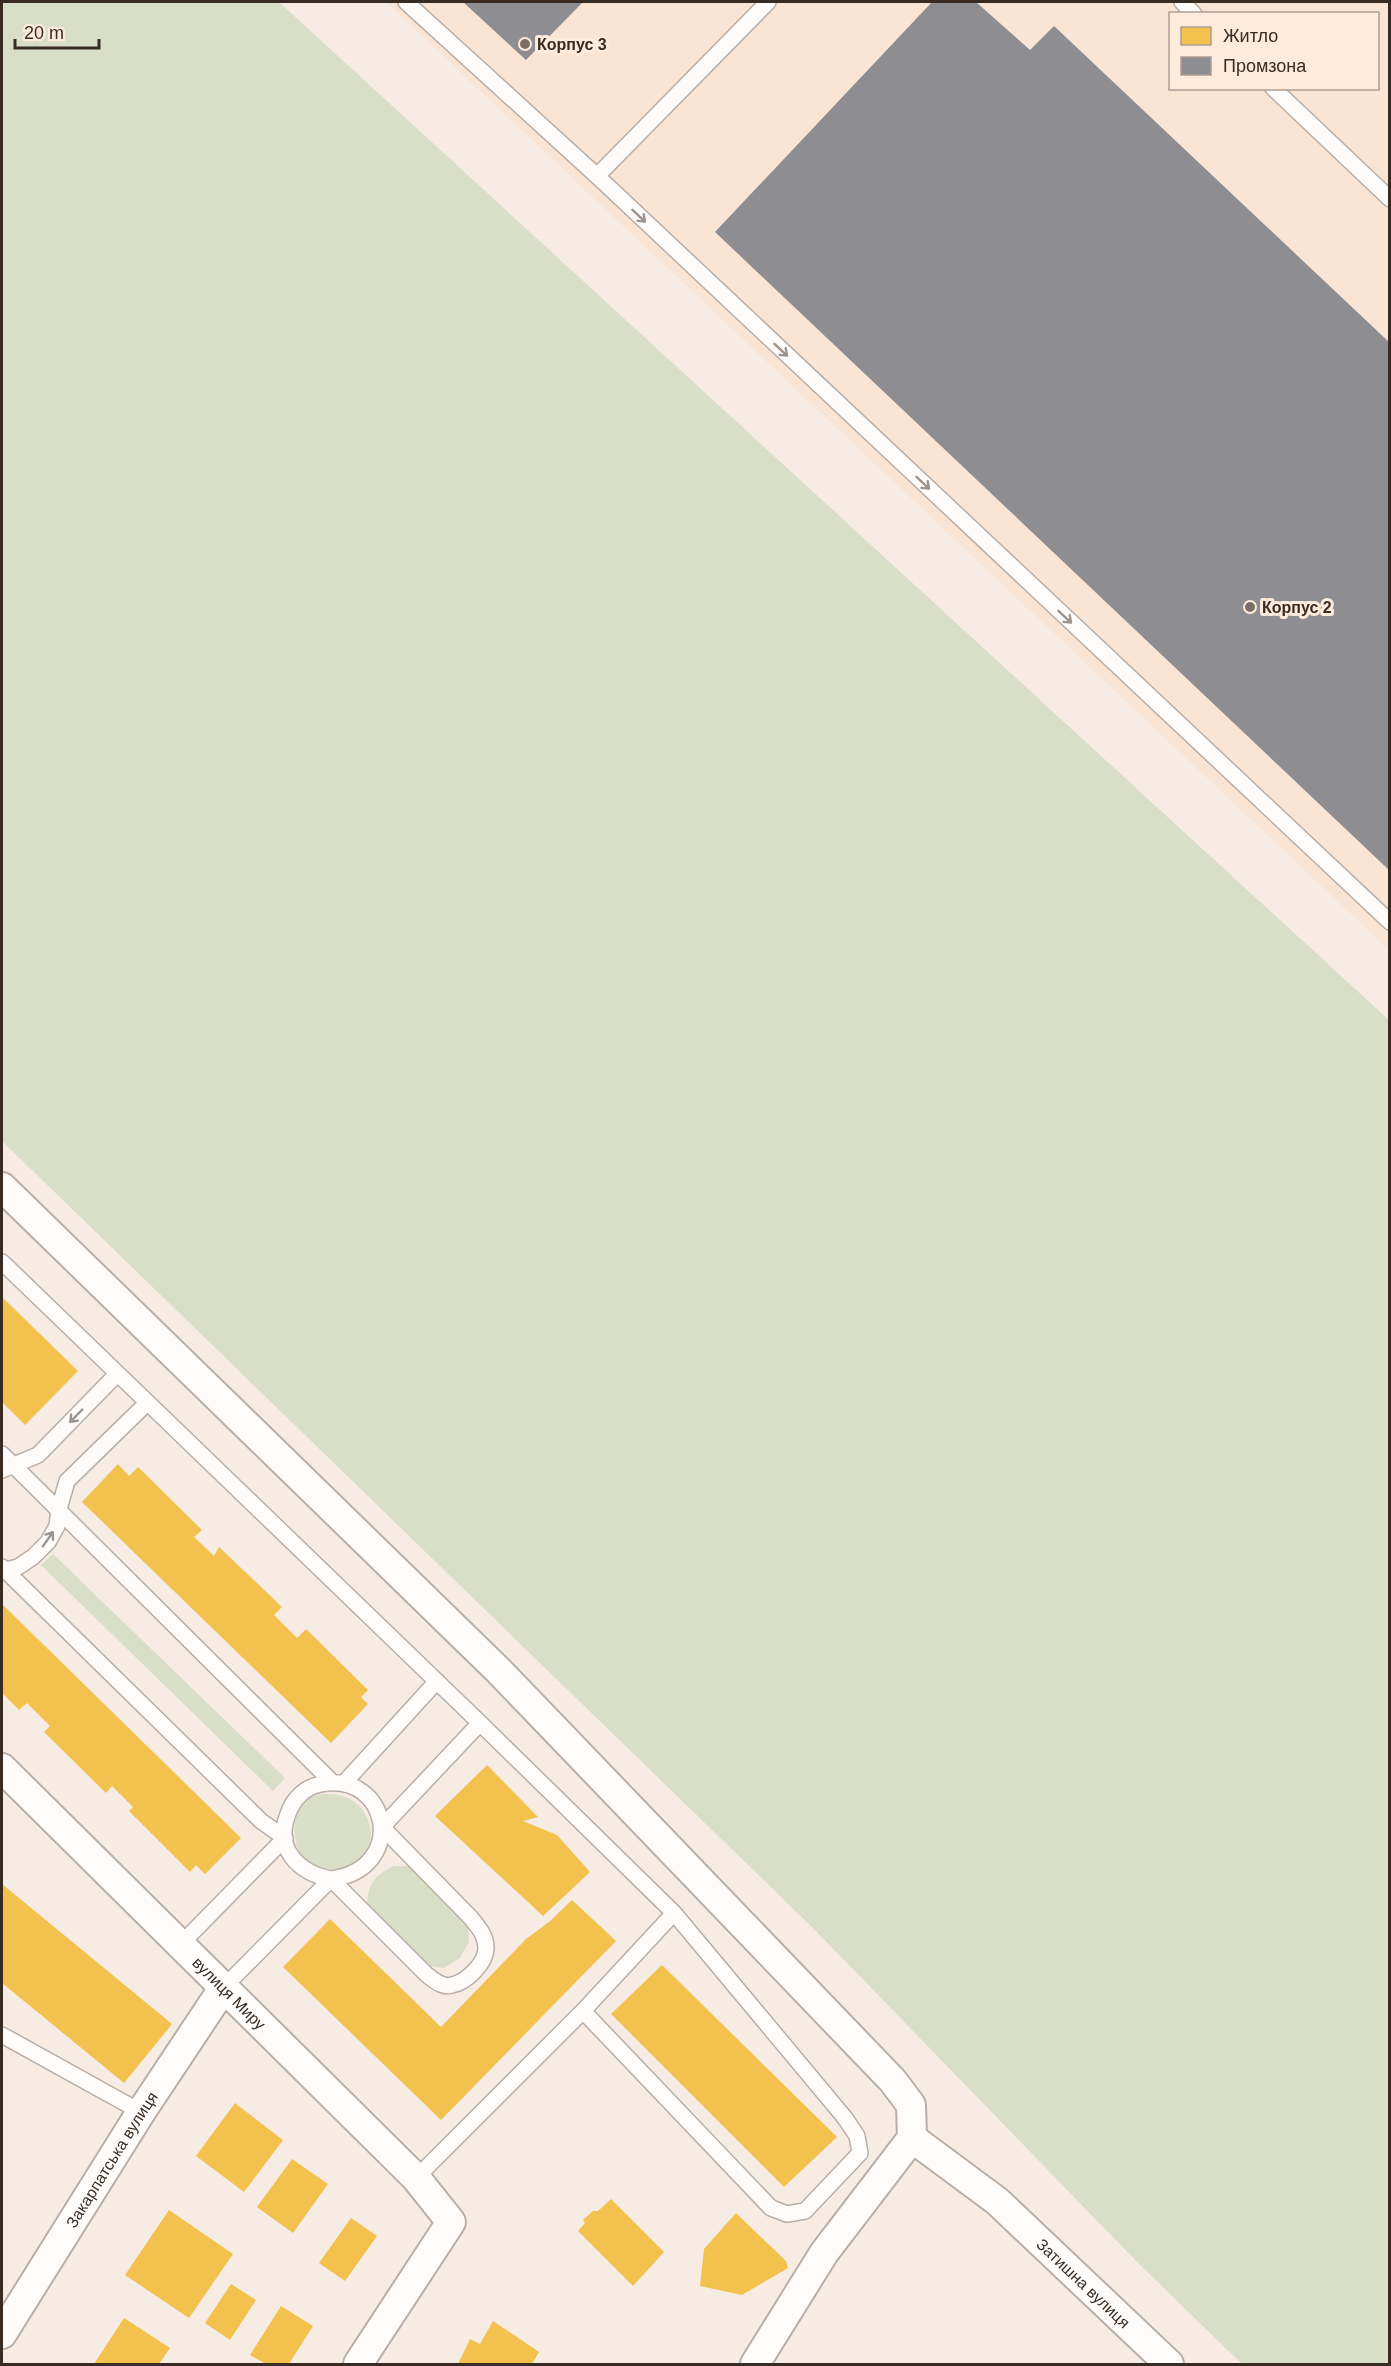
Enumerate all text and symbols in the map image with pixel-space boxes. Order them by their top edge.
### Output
scale bar [15,12,99,50]
legend [1169,12,1379,90]
text: 20 m [24,23,64,43]
text: Житло [1223,26,1278,46]
place label: Корпус 3 [537,36,607,53]
marker: Корпус 3 [518,37,532,51]
text: Промзона [1223,56,1307,76]
one-way arrow [632,209,647,223]
one-way arrow [774,342,789,357]
one-way arrow [916,476,931,490]
place label: Корпус 2 [1262,599,1332,616]
marker: Корпус 2 [1243,600,1257,614]
one-way arrow [1058,610,1073,624]
one-way arrow [69,1409,83,1424]
one-way arrow [42,1532,54,1548]
street label: вулиця Миру [190,1954,269,2033]
street label: Закарпатська вулиця [62,2088,161,2230]
street label: Затишна вулиця [1034,2235,1133,2331]

